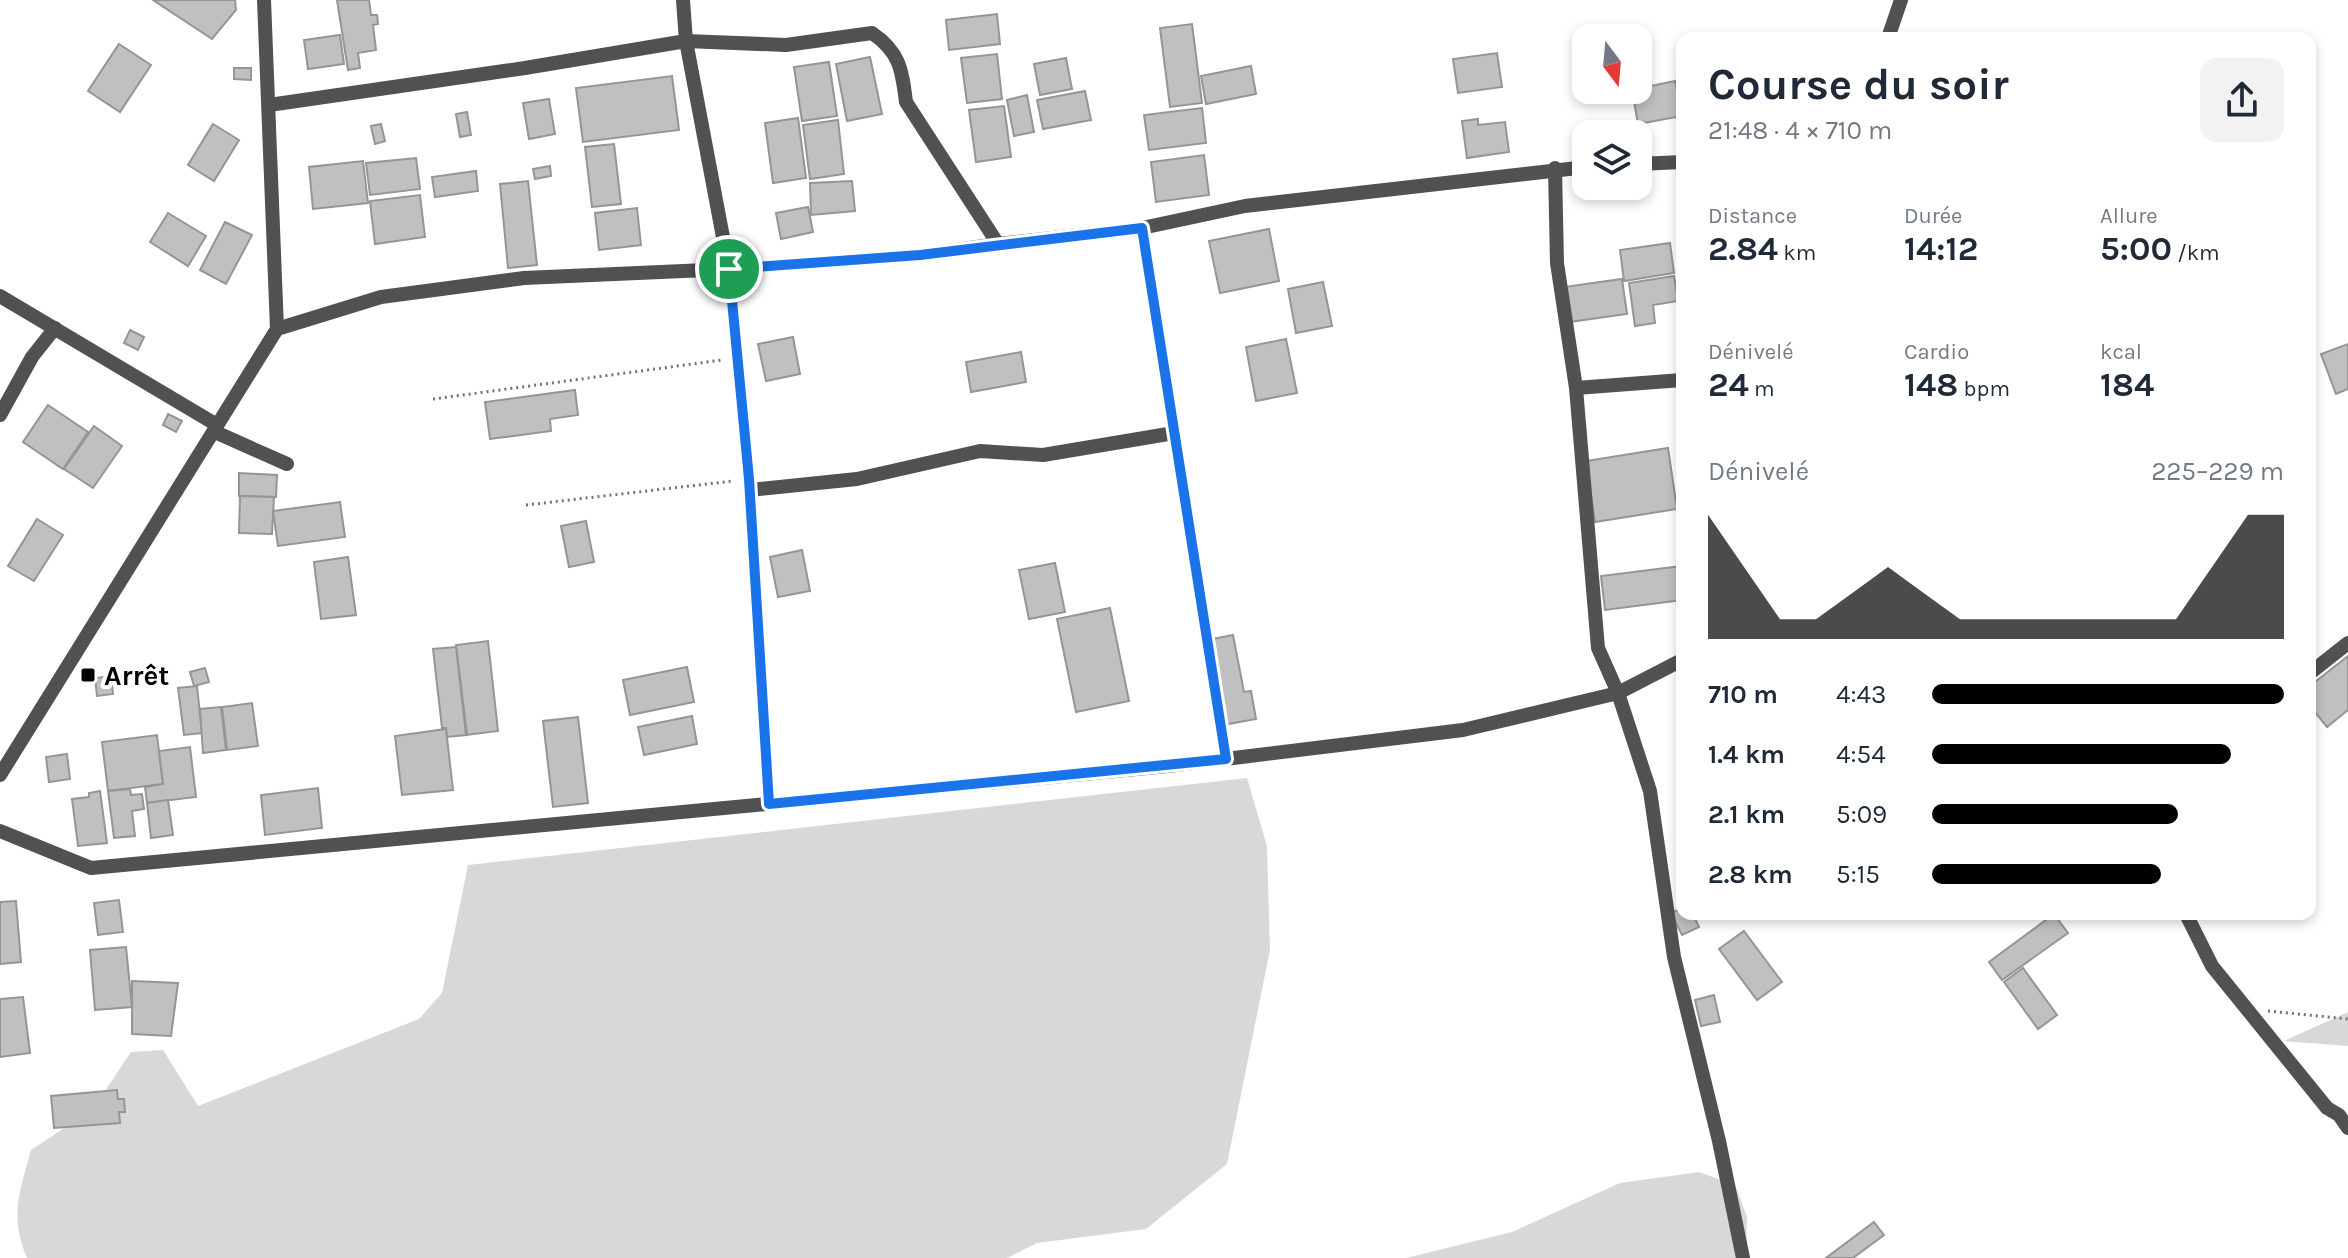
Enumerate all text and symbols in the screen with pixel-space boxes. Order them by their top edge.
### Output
north arrow [1572,24,1652,104]
map controls [1572,24,1652,200]
button: share [2200,58,2284,142]
text: Course du soir [1708,59,2009,110]
text: 21:48 · 4 × 710 m [1708,115,1892,146]
button: layers [1572,120,1652,200]
text: Distance [1708,203,1797,229]
text: Durée [1904,203,1962,229]
text: Allure [2100,203,2158,229]
text: 2.84 [1708,229,1778,269]
text: 14:12 [1904,229,1978,269]
text: 5:00 [2100,229,2172,269]
pin [695,235,763,303]
text: km [1778,240,1816,266]
text: /km [2172,240,2220,266]
icon: arrive [707,247,751,291]
text: Dénivelé [1708,339,1793,365]
text: Cardio [1904,339,1969,365]
text: kcal [2100,339,2142,365]
text: 24 [1708,365,1749,405]
text: 148 [1904,365,1958,405]
text: 184 [2100,365,2154,405]
text: m [1749,376,1775,402]
text: bpm [1958,376,2010,402]
text: Dénivelé [1708,456,1809,487]
text: 225–229 m [2151,456,2284,487]
place label: Arrêt [104,659,169,692]
marker: Arrêt [79,666,97,684]
text: 710 m [1708,679,1778,710]
text: 4:43 [1836,679,1886,710]
text: 1.4 km [1708,739,1785,770]
text: 4:54 [1836,739,1886,770]
text: 2.1 km [1708,799,1785,830]
text: 5:09 [1836,799,1887,830]
text: 2.8 km [1708,859,1793,890]
text: 5:15 [1836,859,1880,890]

